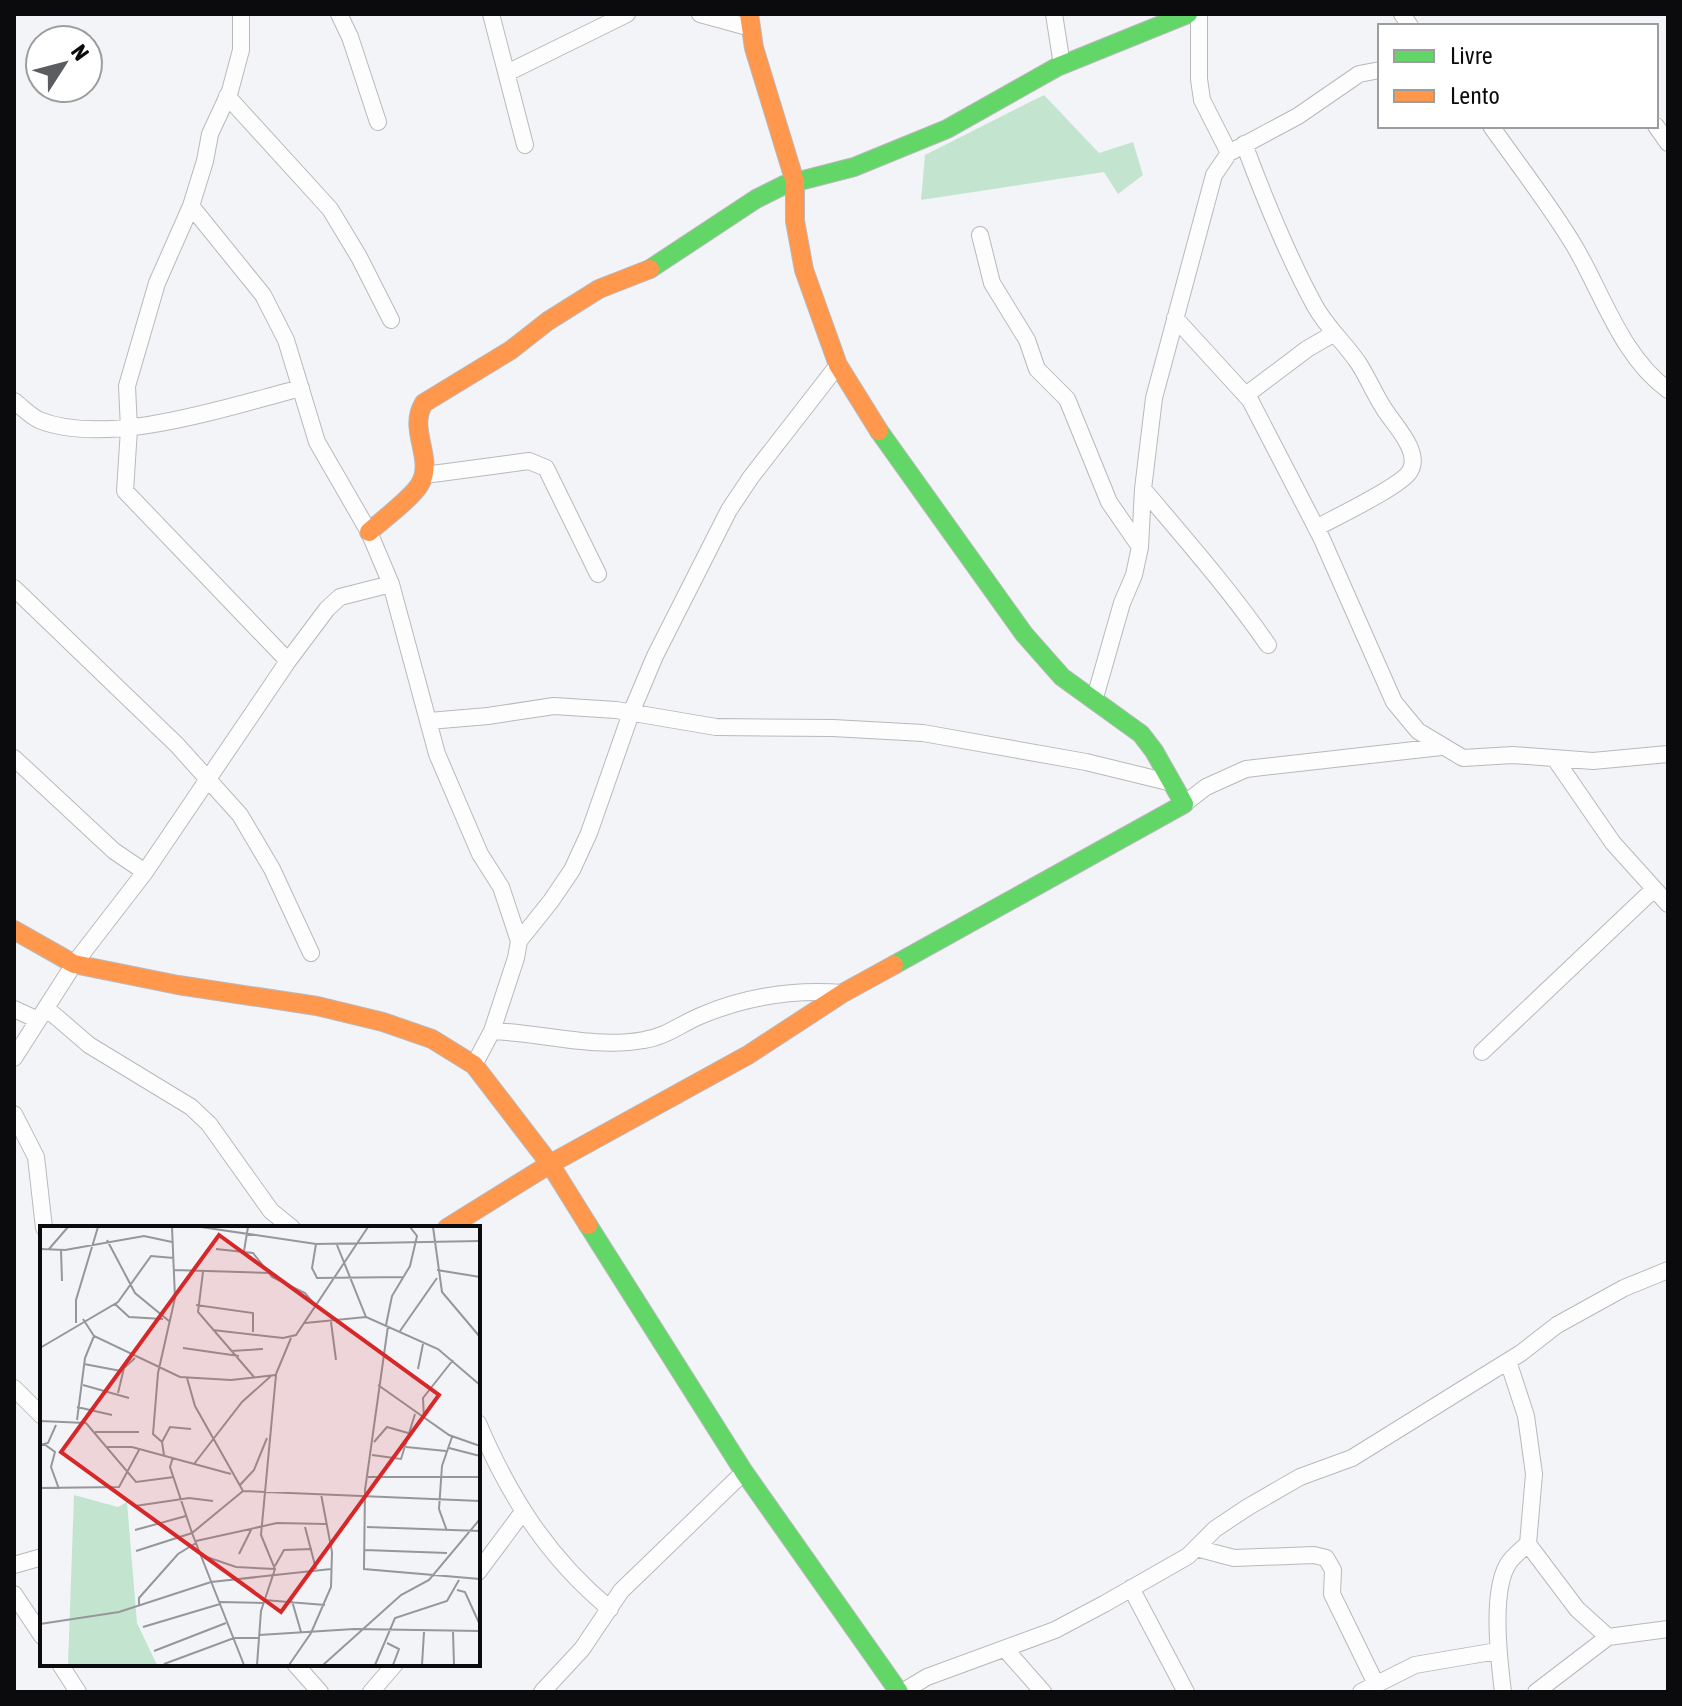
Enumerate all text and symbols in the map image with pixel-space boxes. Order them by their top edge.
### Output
north arrow [24,24,104,104]
legend [1378,24,1658,128]
text: N [66,39,95,65]
text: Livre [1450,42,1493,69]
text: Lento [1450,82,1500,109]
inset map [40,1226,480,1666]

